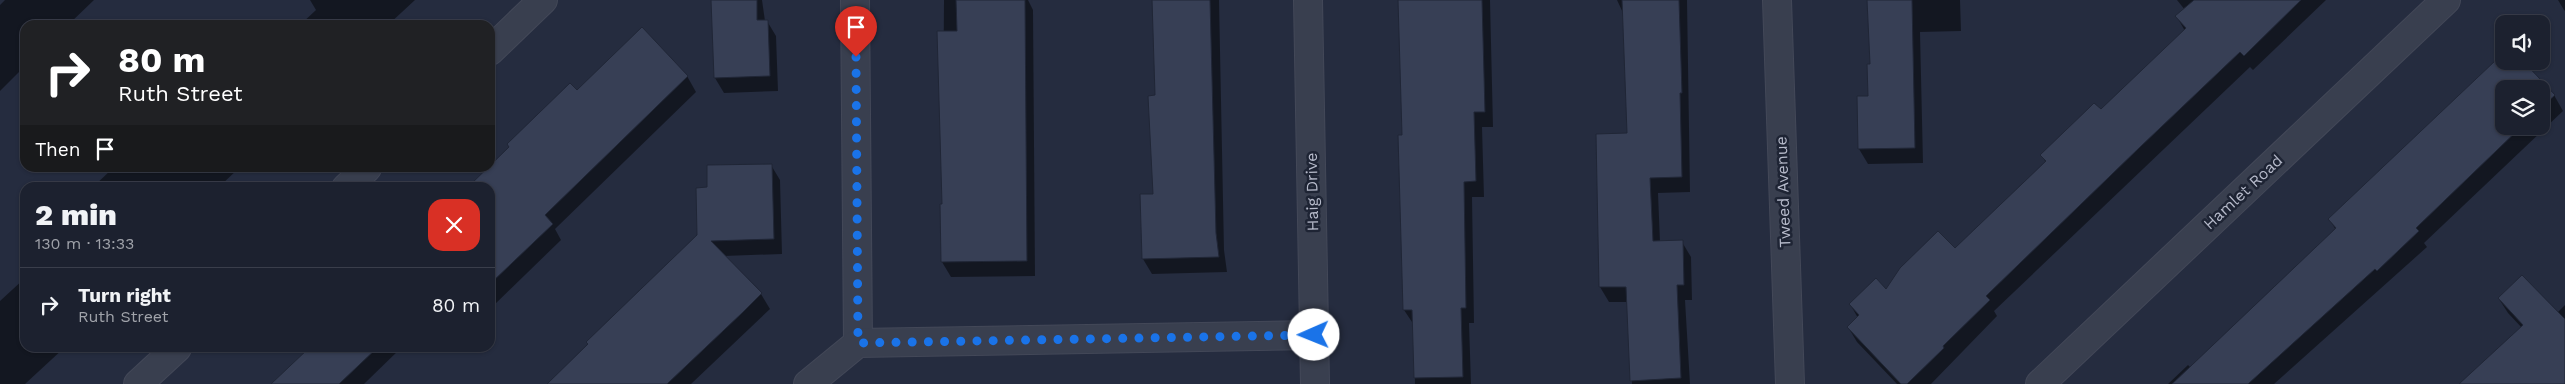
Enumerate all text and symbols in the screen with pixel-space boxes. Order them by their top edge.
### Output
pin [835,6,877,57]
icon: arrive [842,13,870,41]
map controls [2495,15,2550,135]
button: sound [2495,15,2550,70]
text: 80 m [118,39,205,81]
icon: right [35,40,100,105]
button: layers [2495,80,2550,135]
text: Ruth Street [118,81,243,106]
icon: arrive [91,135,119,163]
street label: Tweed Avenue [1772,136,1794,248]
text: Then [35,138,81,161]
street label: Hamlet Road [2200,151,2286,233]
street label: Haig Drive [1302,152,1322,232]
text: 2 min [35,197,117,232]
button: close [428,199,480,251]
text: 130 m · 13:33 [35,234,134,253]
text: Turn right [78,284,171,307]
icon: right [35,291,63,319]
text: 80 m [432,294,480,317]
text: Ruth Street [78,307,169,326]
position arrow [1287,308,1339,360]

